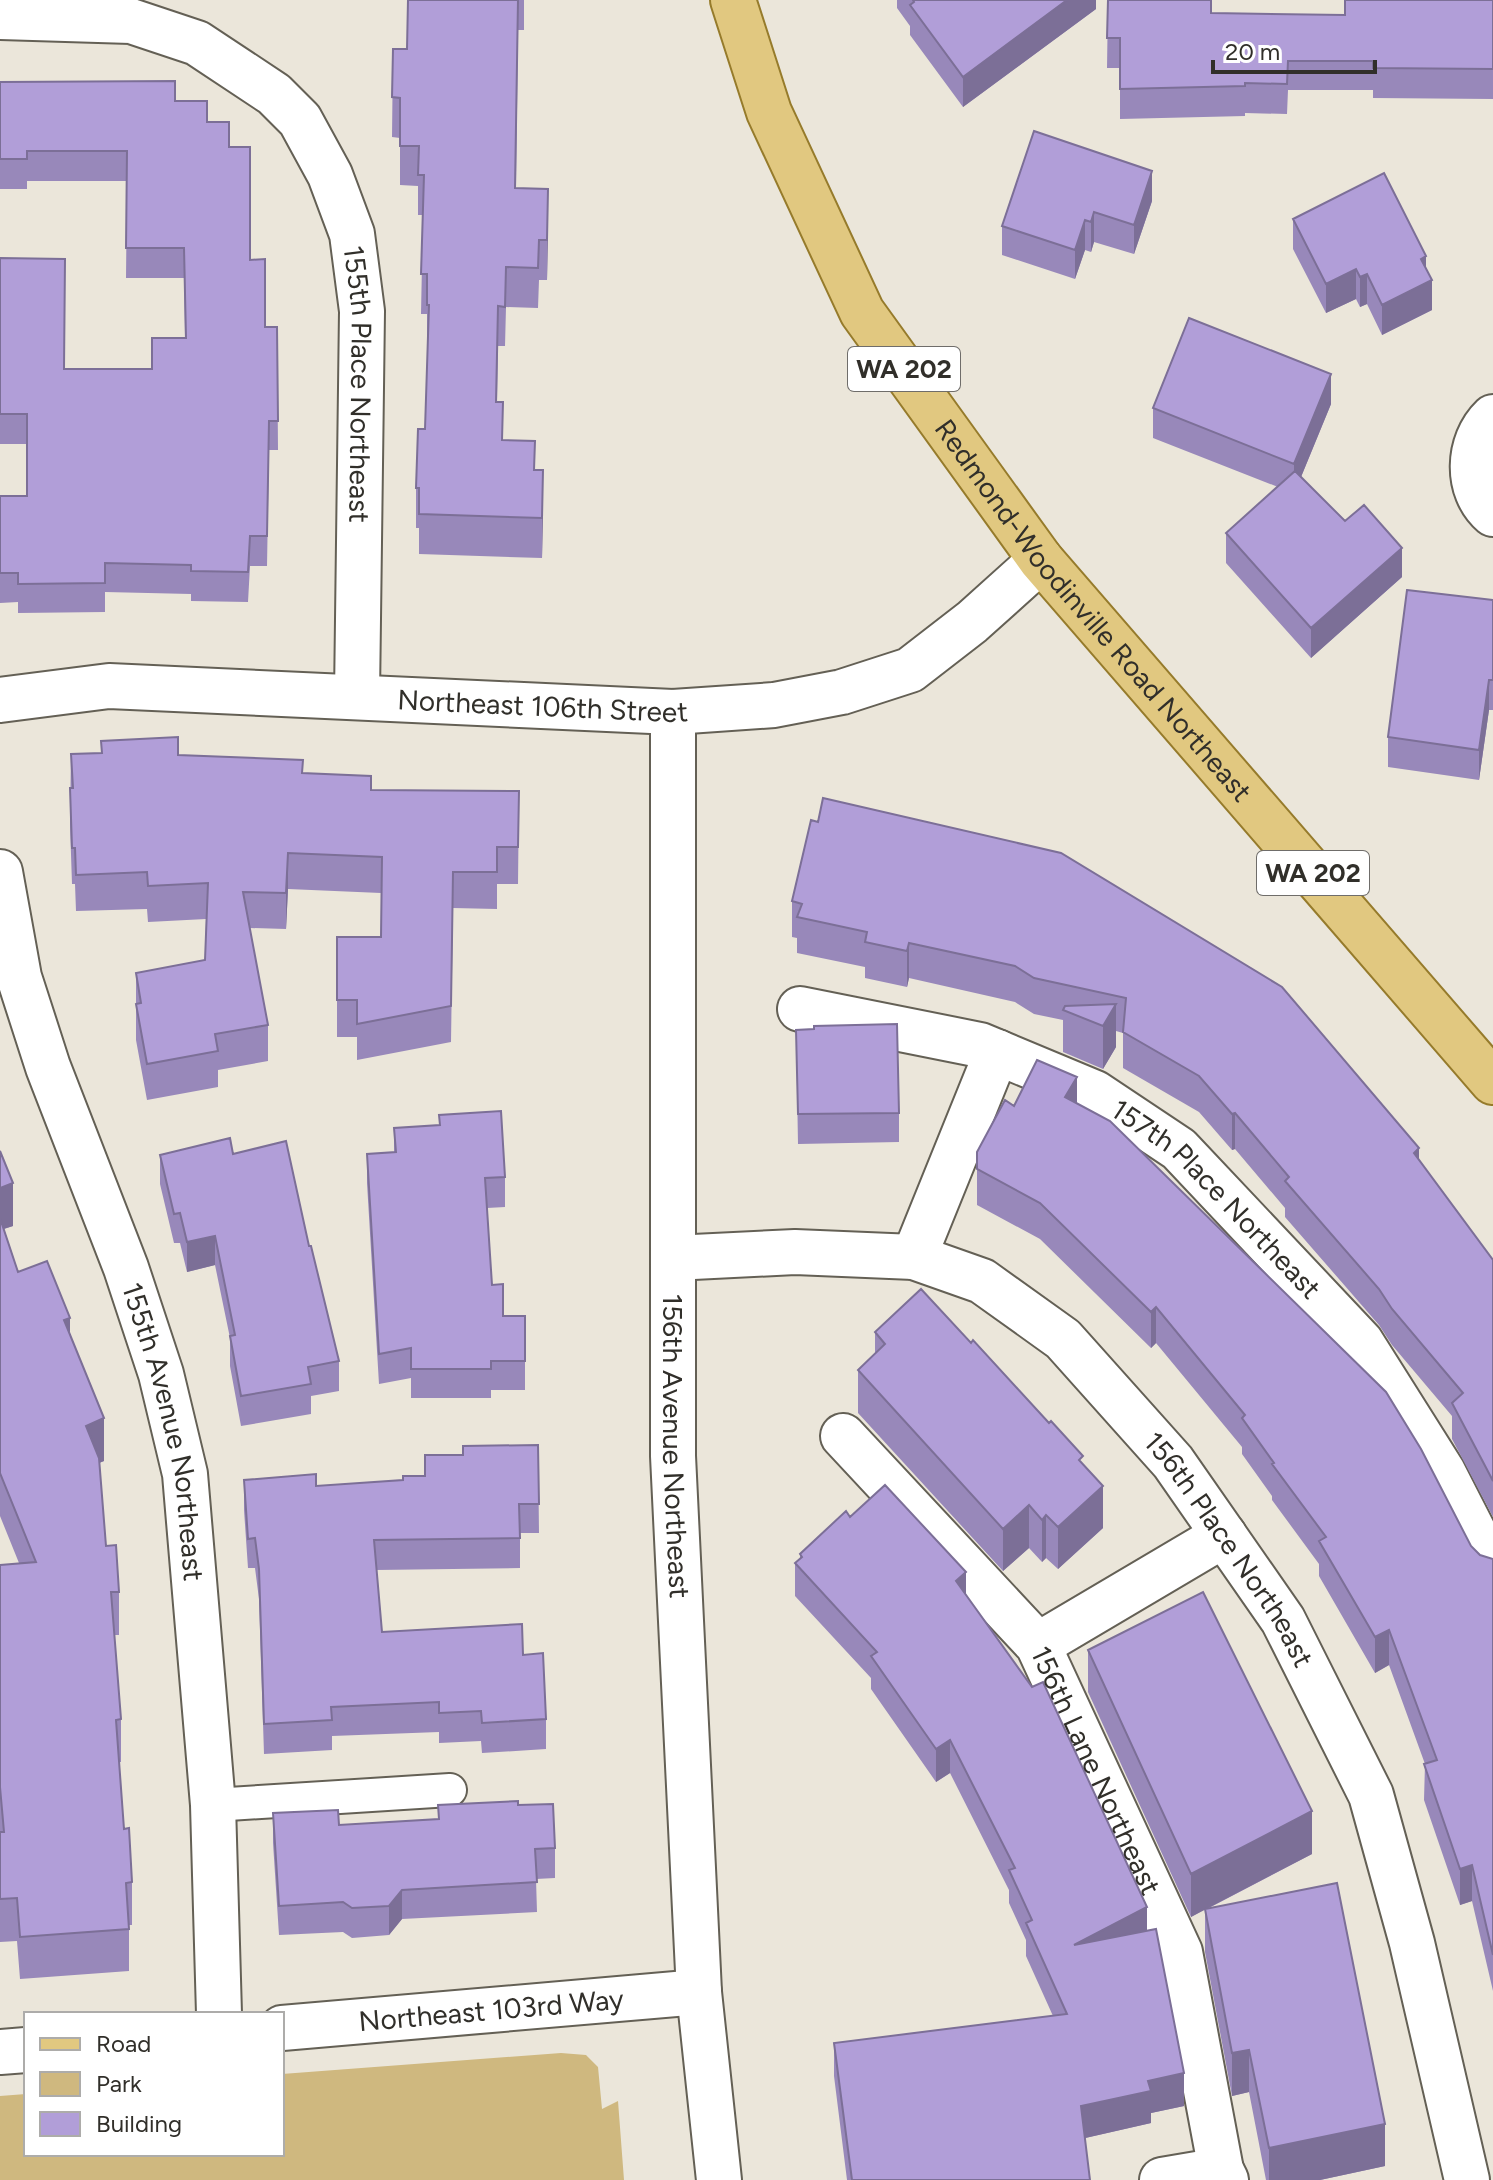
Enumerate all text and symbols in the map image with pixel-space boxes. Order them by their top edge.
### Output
scale bar [1213,24,1375,74]
text: 20 m [1225,37,1280,66]
street label: 155th Place Northeast [337,243,379,523]
road number: WA 202 [848,347,960,391]
street label: Redmond-Woodinville Road Northeast [928,412,1259,808]
street label: Northeast 106th Street [397,682,689,729]
road number: WA 202 [1257,851,1369,895]
street label: 157th Place Northeast [1105,1092,1328,1306]
street label: 155th Avenue Northeast [115,1278,211,1582]
street label: 156th Avenue Northeast [656,1293,697,1599]
street label: 156th Place Northeast [1137,1425,1321,1673]
street label: 156th Lane Northeast [1024,1641,1168,1900]
street label: Northeast 103rd Way [357,1982,625,2038]
legend [24,2012,284,2156]
text: Road [96,2029,151,2058]
text: Park [96,2069,142,2098]
text: Building [96,2109,182,2138]

